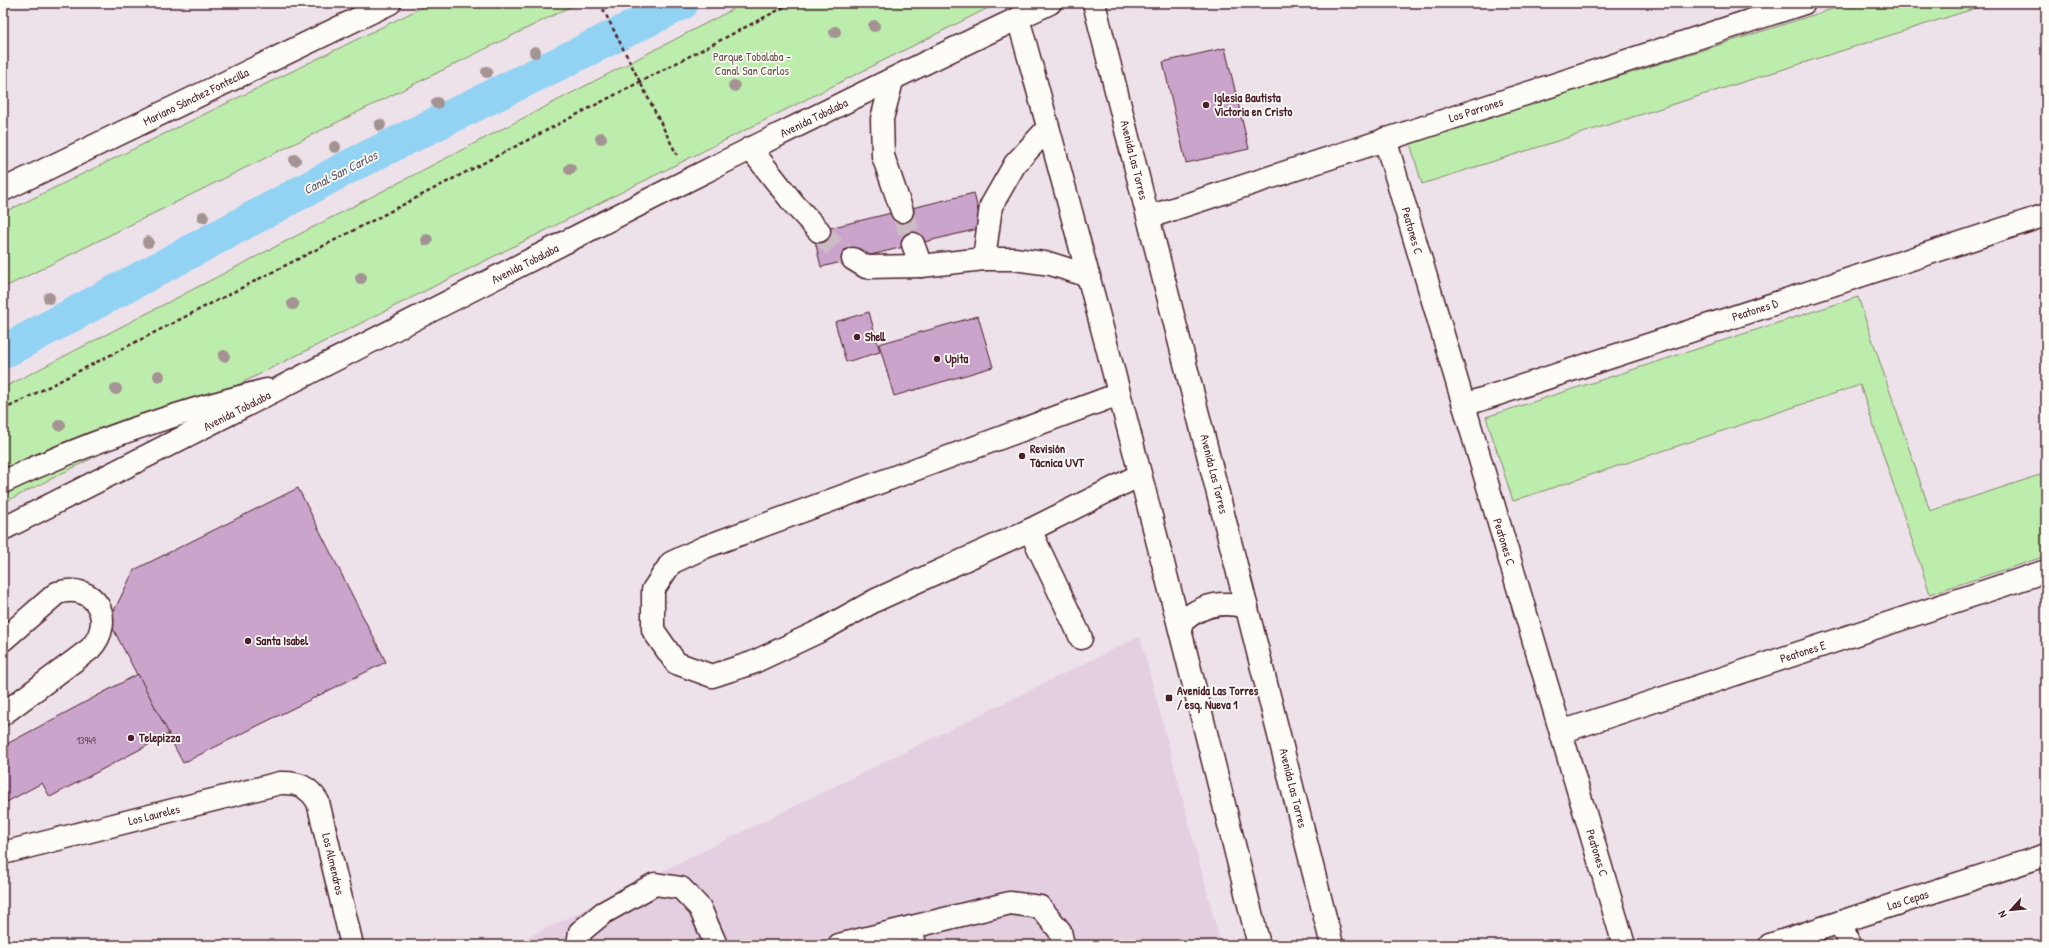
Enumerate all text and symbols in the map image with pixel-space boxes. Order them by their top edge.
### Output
park label: Parque Tobalaba - Canal San Carlos [713,48,791,79]
street label: Mariano Sánchez Fontecilla [140,63,252,130]
place label: Iglesia Bautista Victoria en Cristo [1214,89,1292,120]
street label: Los Parrones [1447,93,1505,126]
street label: Avenida Tobalaba [777,94,851,141]
marker: Iglesia Bautista Victoria en Cristo [1201,100,1211,110]
street label: Avenida Las Torres [1116,118,1153,202]
water label: Canal San Carlos [300,145,381,198]
street label: Peatones C [1398,205,1427,257]
street label: Avenida Tobalaba [488,239,562,288]
street label: Peatones D [1730,294,1780,325]
place label: Shell [865,328,886,345]
marker: Shell [852,332,862,342]
place label: Upita [945,350,969,368]
marker: Upita [932,354,942,364]
street label: Avenida Tobalaba [200,386,274,435]
street label: Avenida Las Torres [1196,432,1233,516]
place label: Revisión Tácnica UVT [1029,440,1085,471]
marker: Revisión Tácnica UVT [1017,451,1027,461]
street label: Peatones C [1489,516,1520,568]
place label: Santa Isabel [256,632,309,649]
marker: Santa Isabel [243,636,253,646]
street label: Peatones E [1778,636,1829,667]
place label: Avenida Las Torres / esq. Nueva 1 [1177,682,1259,714]
marker: Avenida Las Torres / esq. Nueva 1 [1164,693,1174,703]
place label: Telepizza [138,729,180,747]
marker: Telepizza [126,733,136,743]
house number: 13949 [76,734,96,747]
street label: Avenida Las Torres [1275,746,1312,830]
street label: Los Laureles [126,800,182,829]
street label: Peatones C [1582,827,1613,879]
street label: Los Almendros [318,831,349,897]
street label: Las Cepas [1885,885,1931,914]
north arrow [1991,890,2031,930]
text: N [1994,909,2010,920]

